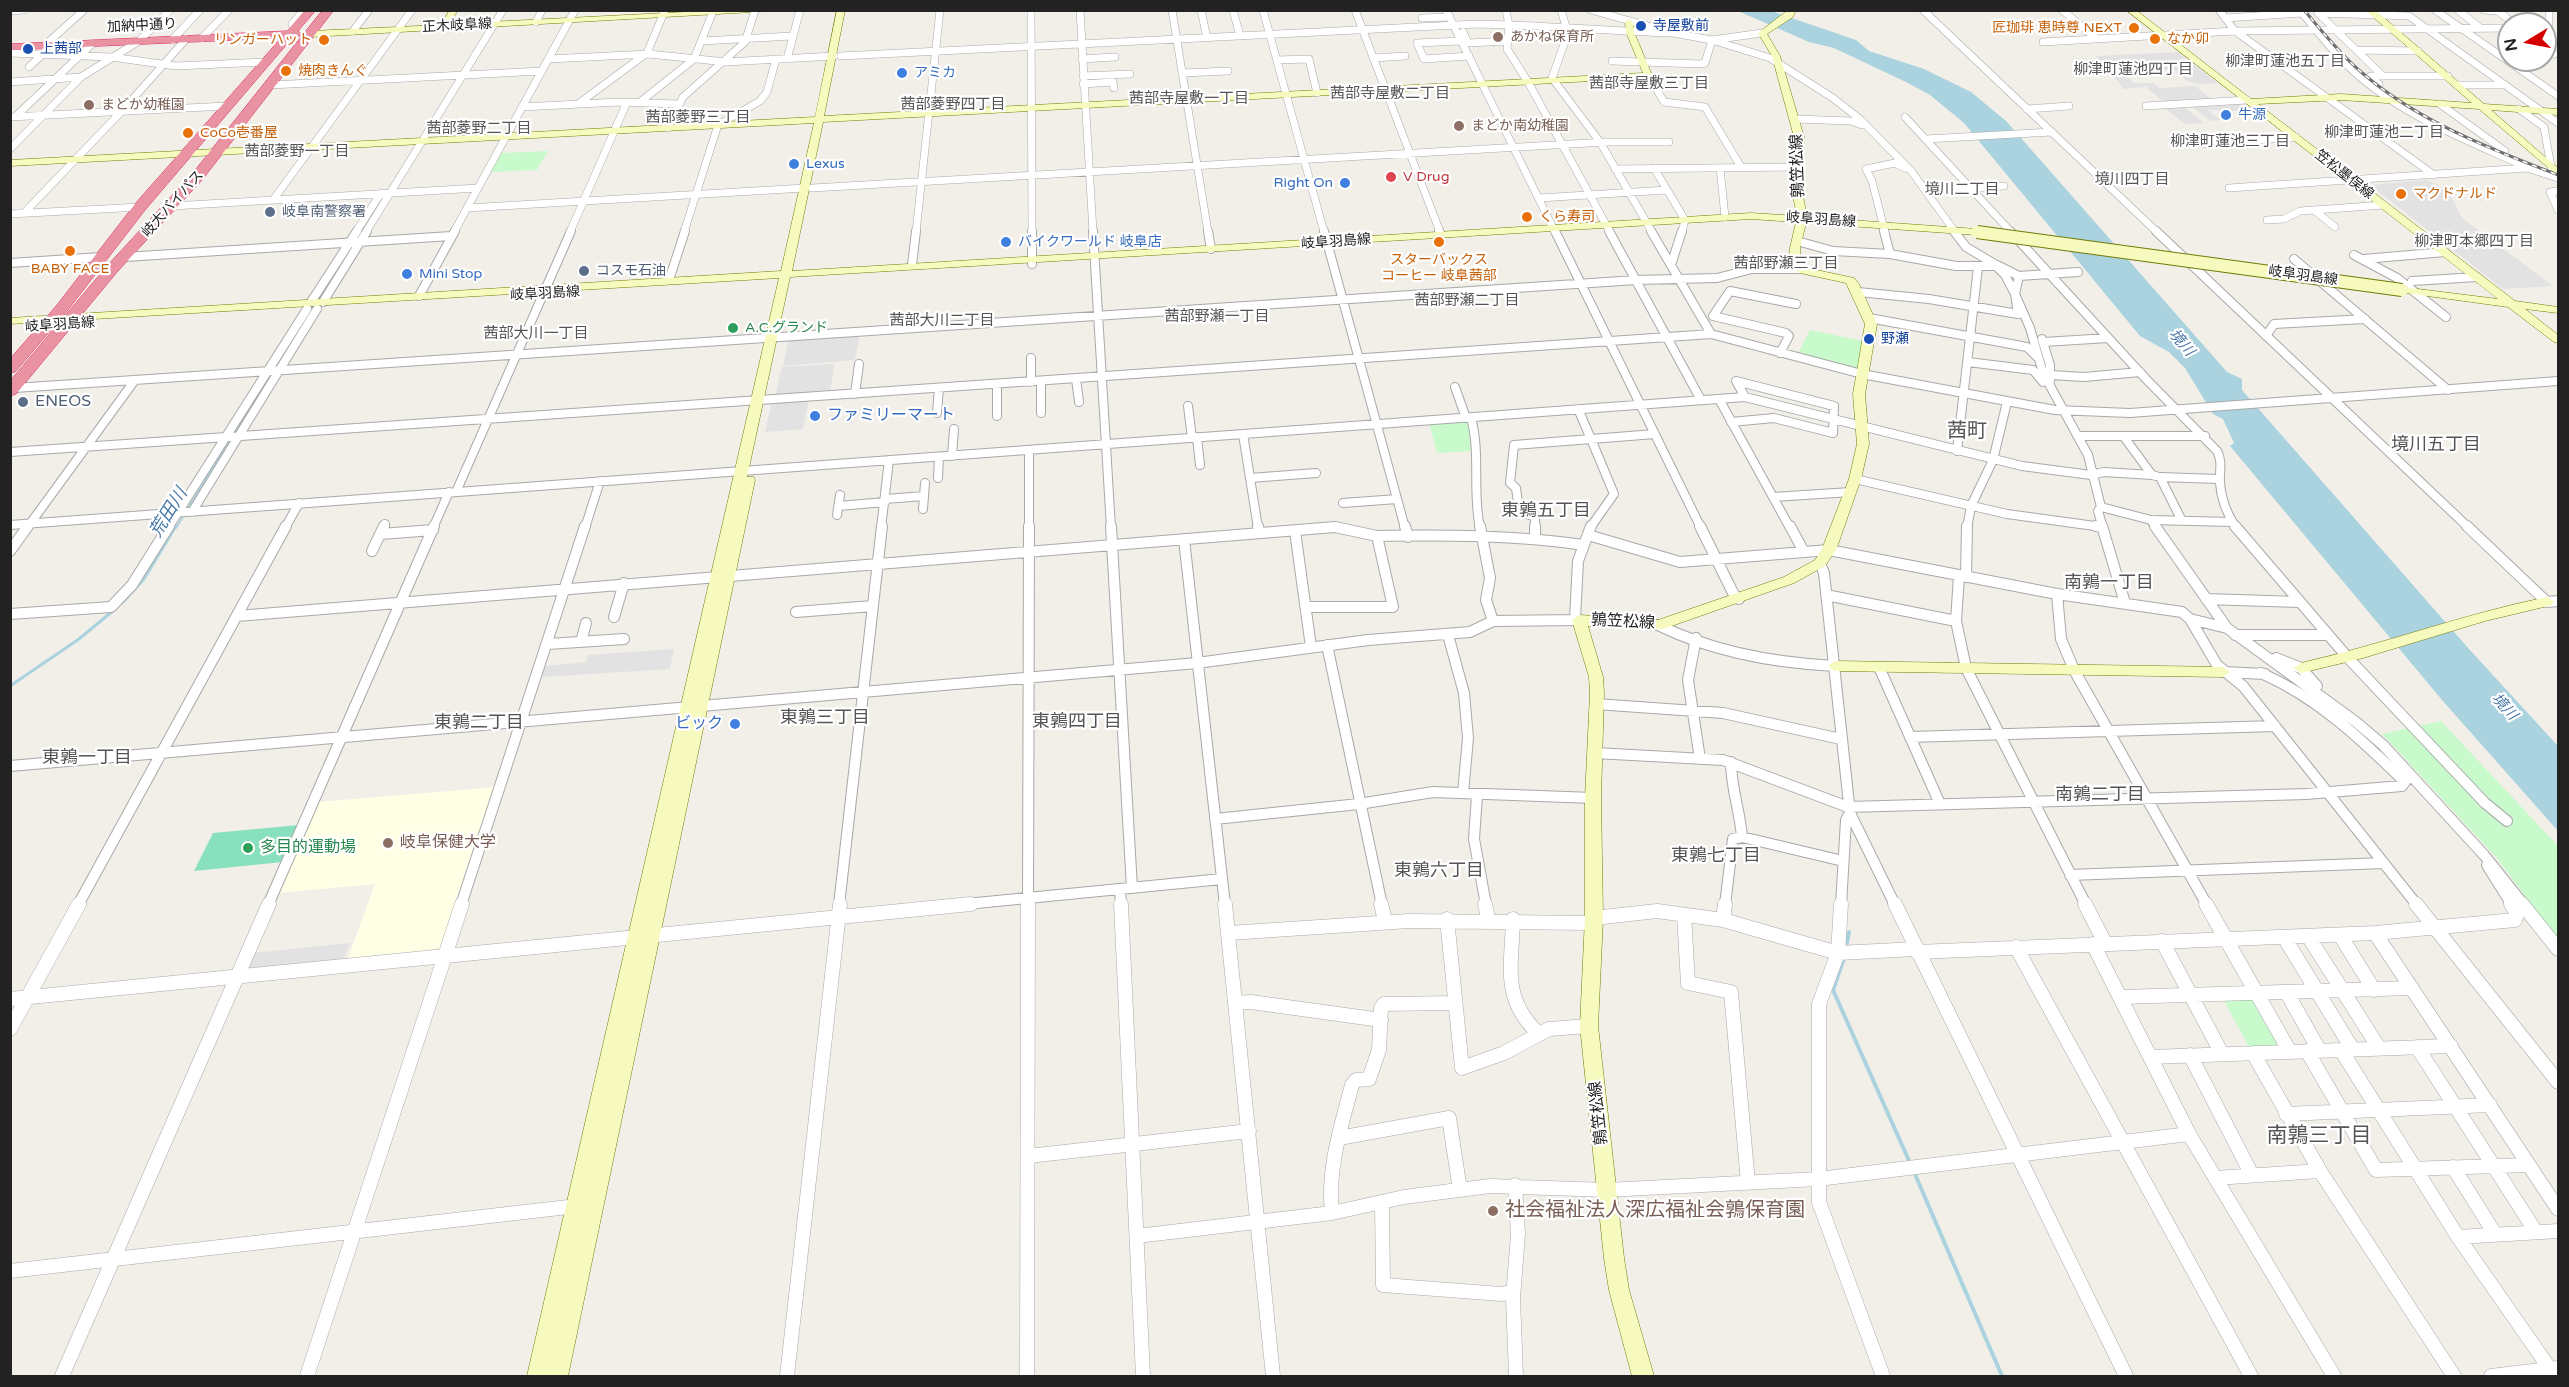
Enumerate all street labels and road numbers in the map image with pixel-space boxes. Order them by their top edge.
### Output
street label: 加納中通り [107,16,177,36]
street label: 正木岐阜線 [422,16,492,36]
street label: 鶉笠松線 [1787,134,1809,198]
street label: 笠松墨俣線 [2311,147,2377,203]
street label: 岐大バイパス [139,167,207,241]
street label: 岐阜羽島線 [1785,209,1857,231]
street label: 岐阜羽島線 [1300,231,1372,253]
street label: 岐阜羽島線 [2267,263,2339,289]
street label: 岐阜羽島線 [510,284,580,304]
street label: 岐阜羽島線 [24,314,96,336]
street label: 鶉笠松線 [1591,611,1655,633]
street label: 鶉笠松線 [1586,1080,1612,1146]

